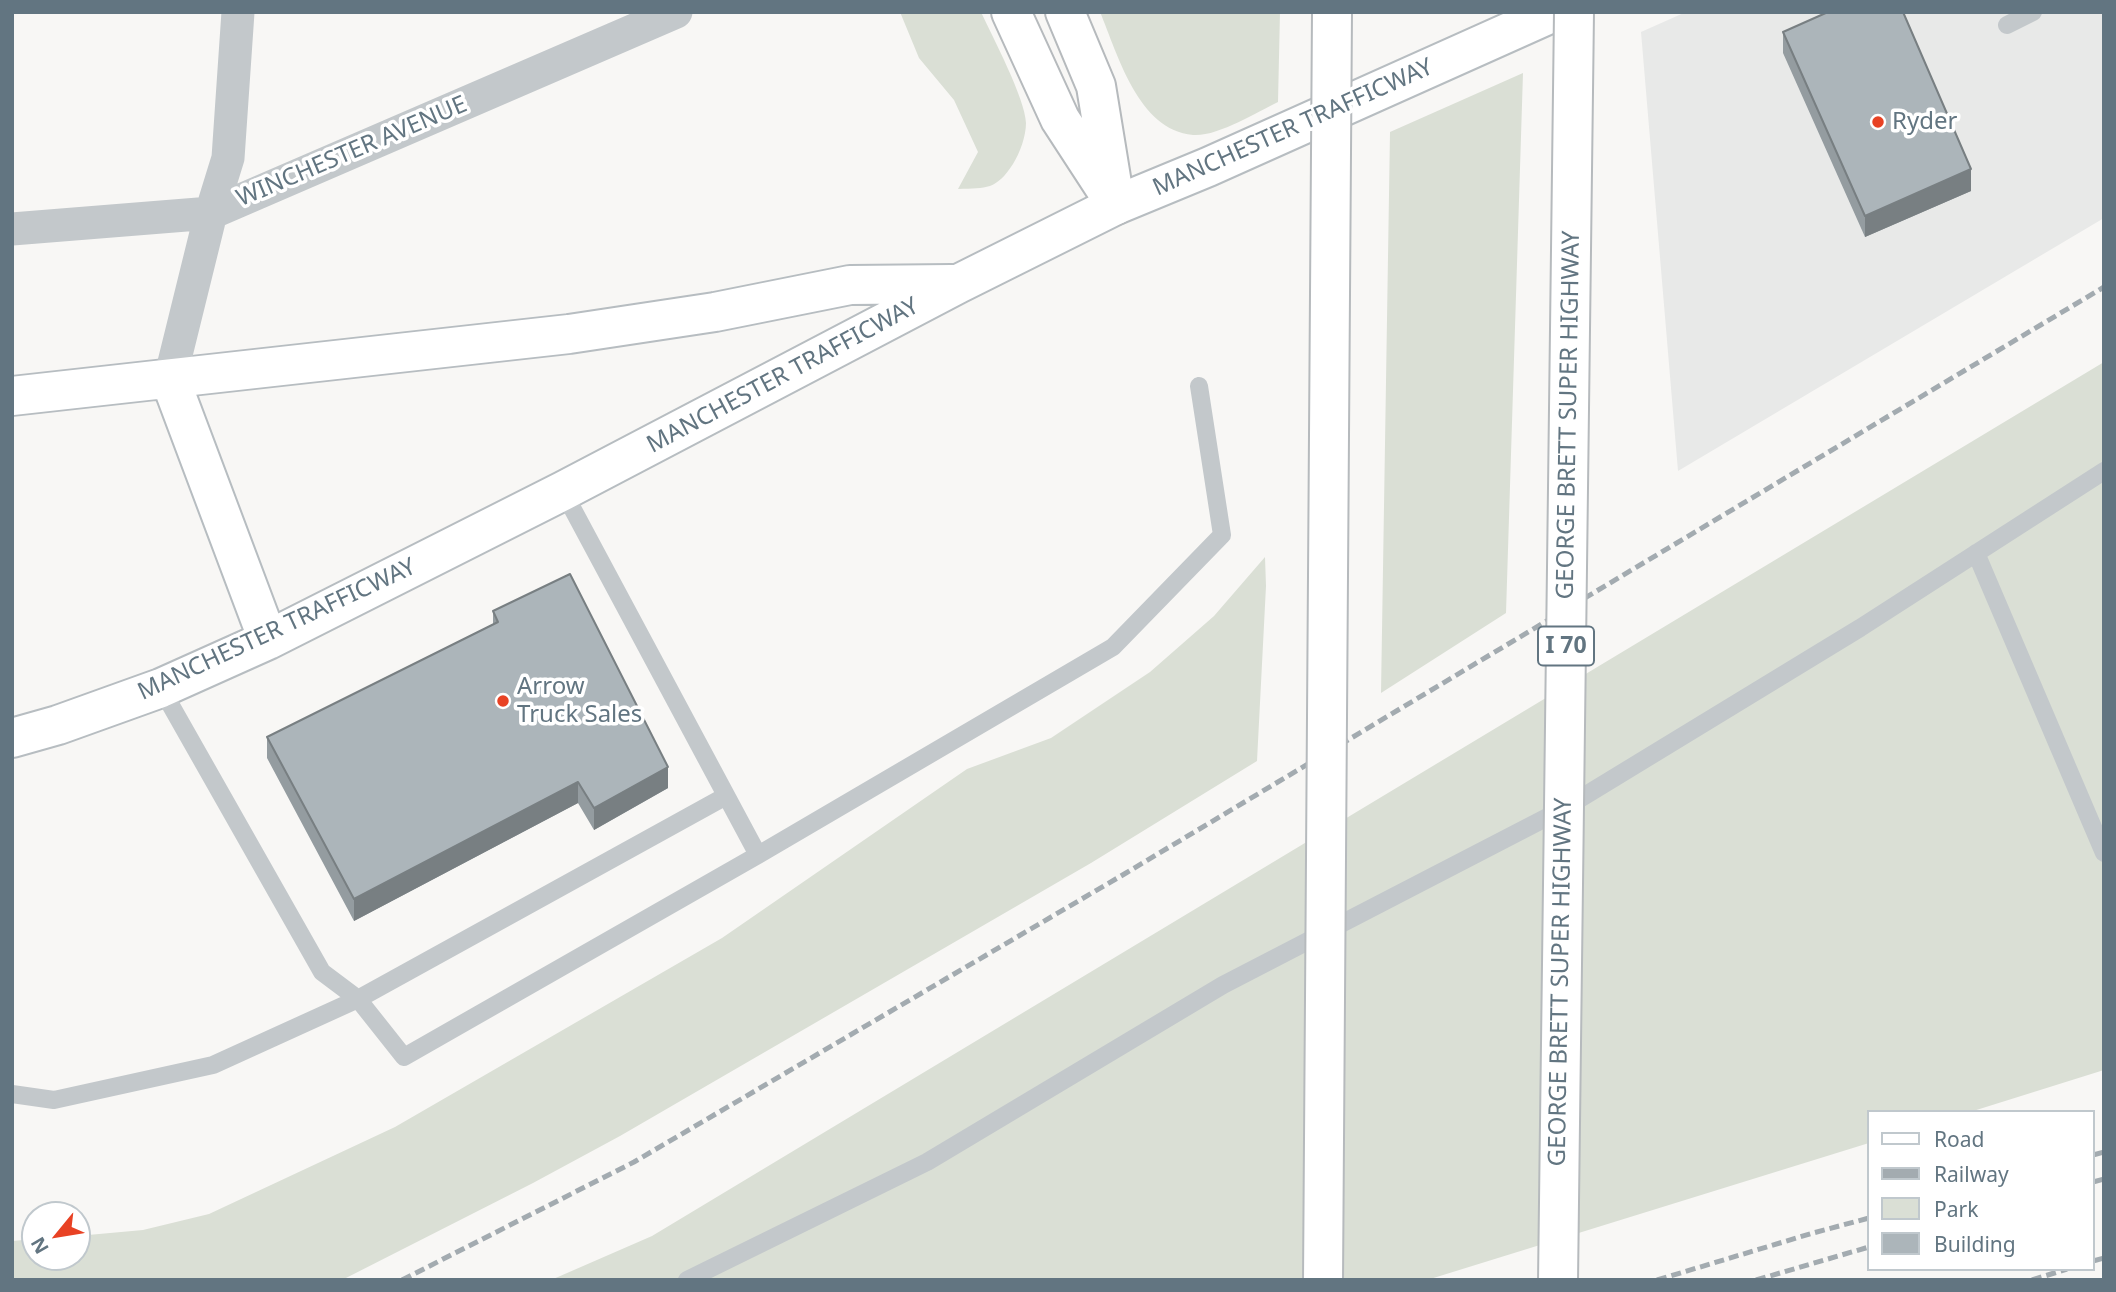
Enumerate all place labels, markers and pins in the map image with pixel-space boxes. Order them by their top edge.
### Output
place label: Ryder [1892,108,1957,136]
marker: Ryder [1870,114,1886,130]
place label: Arrow Truck Sales [517,673,642,729]
marker: Arrow Truck Sales [495,693,511,709]

